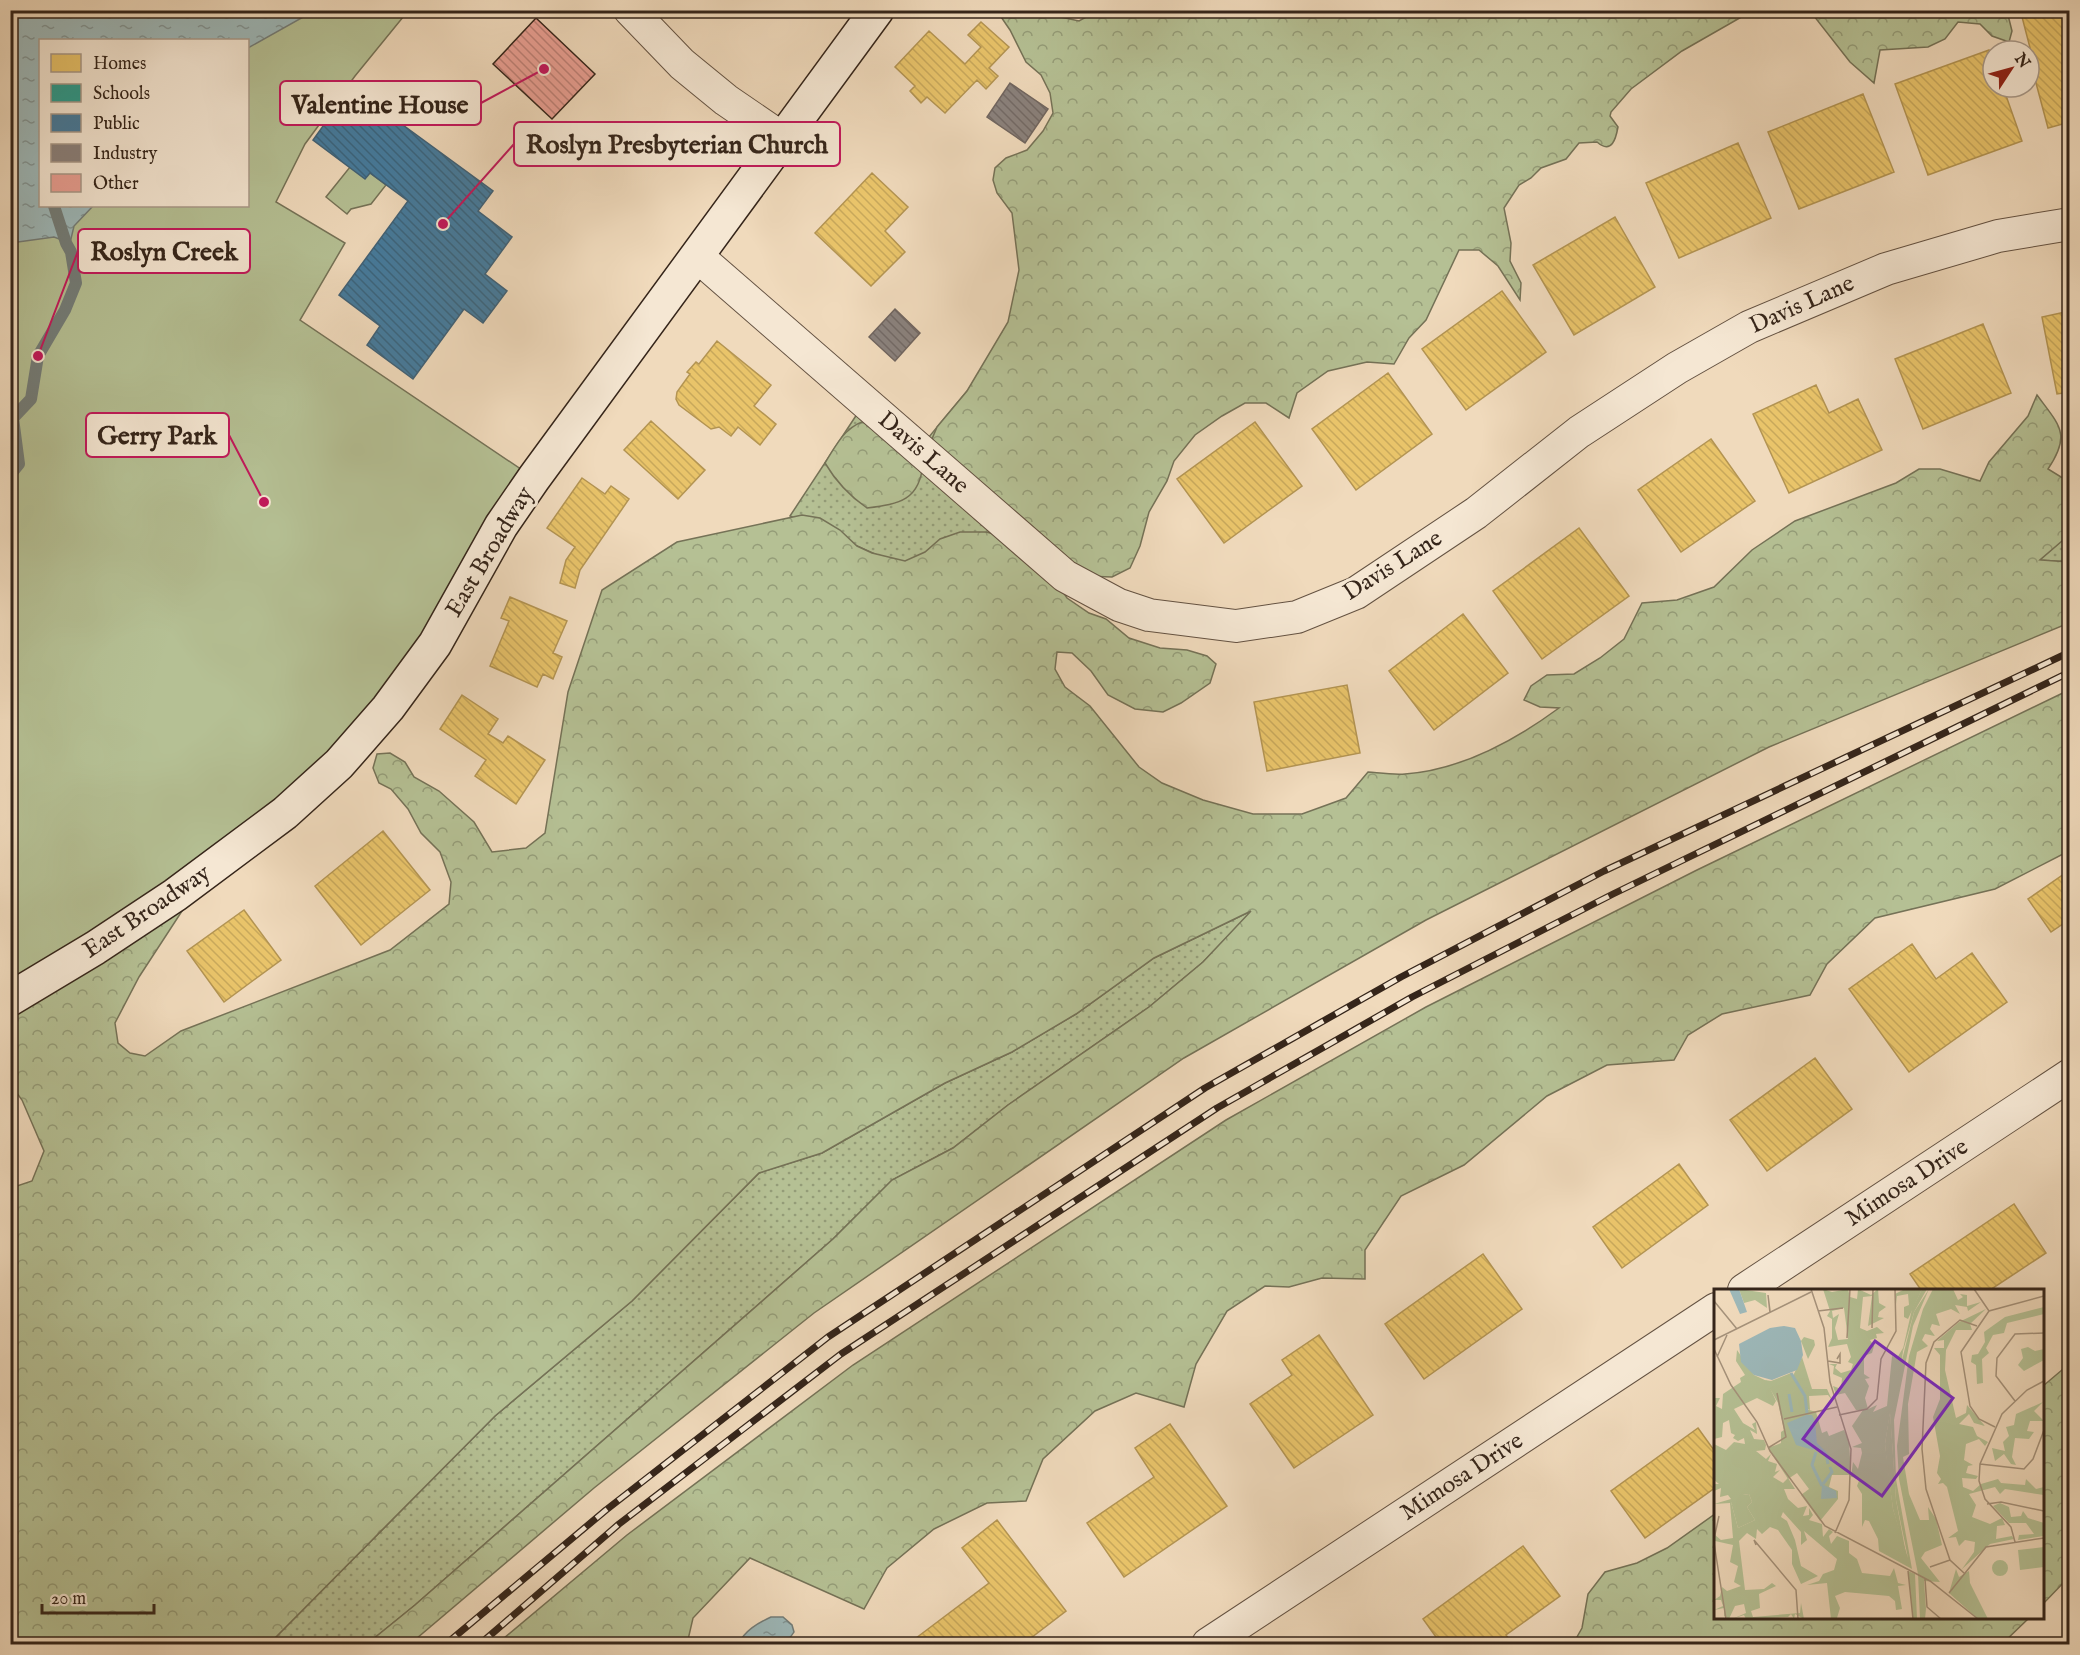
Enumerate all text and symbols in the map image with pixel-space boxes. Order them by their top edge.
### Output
legend [39,39,249,207]
north arrow [1981,39,2041,99]
text: N [2009,49,2034,73]
text: Homes [93,53,146,76]
callout: Valentine House [280,81,481,125]
text: Schools [93,83,150,106]
text: Valentine House [290,89,469,122]
text: Public [93,113,140,136]
callout: Roslyn Presbyterian Church [514,122,840,166]
text: Roslyn Presbyterian Church [526,129,829,162]
text: Industry [93,143,157,166]
text: Other [93,173,139,196]
callout: Roslyn Creek [78,229,250,273]
text: Roslyn Creek [90,236,239,269]
street label: Davis Lane [1745,268,1859,342]
street label: Davis Lane [871,405,975,501]
callout: Gerry Park [86,413,229,457]
text: Gerry Park [97,420,218,453]
street label: East Broadway [439,481,541,623]
street label: Davis Lane [1338,523,1448,609]
street label: East Broadway [77,858,217,966]
street label: Mimosa Drive [1840,1132,1974,1234]
inset map [1714,1289,2044,1619]
street label: Mimosa Drive [1395,1426,1529,1528]
scale bar [42,1577,154,1615]
text: 20 m [51,1588,86,1611]

